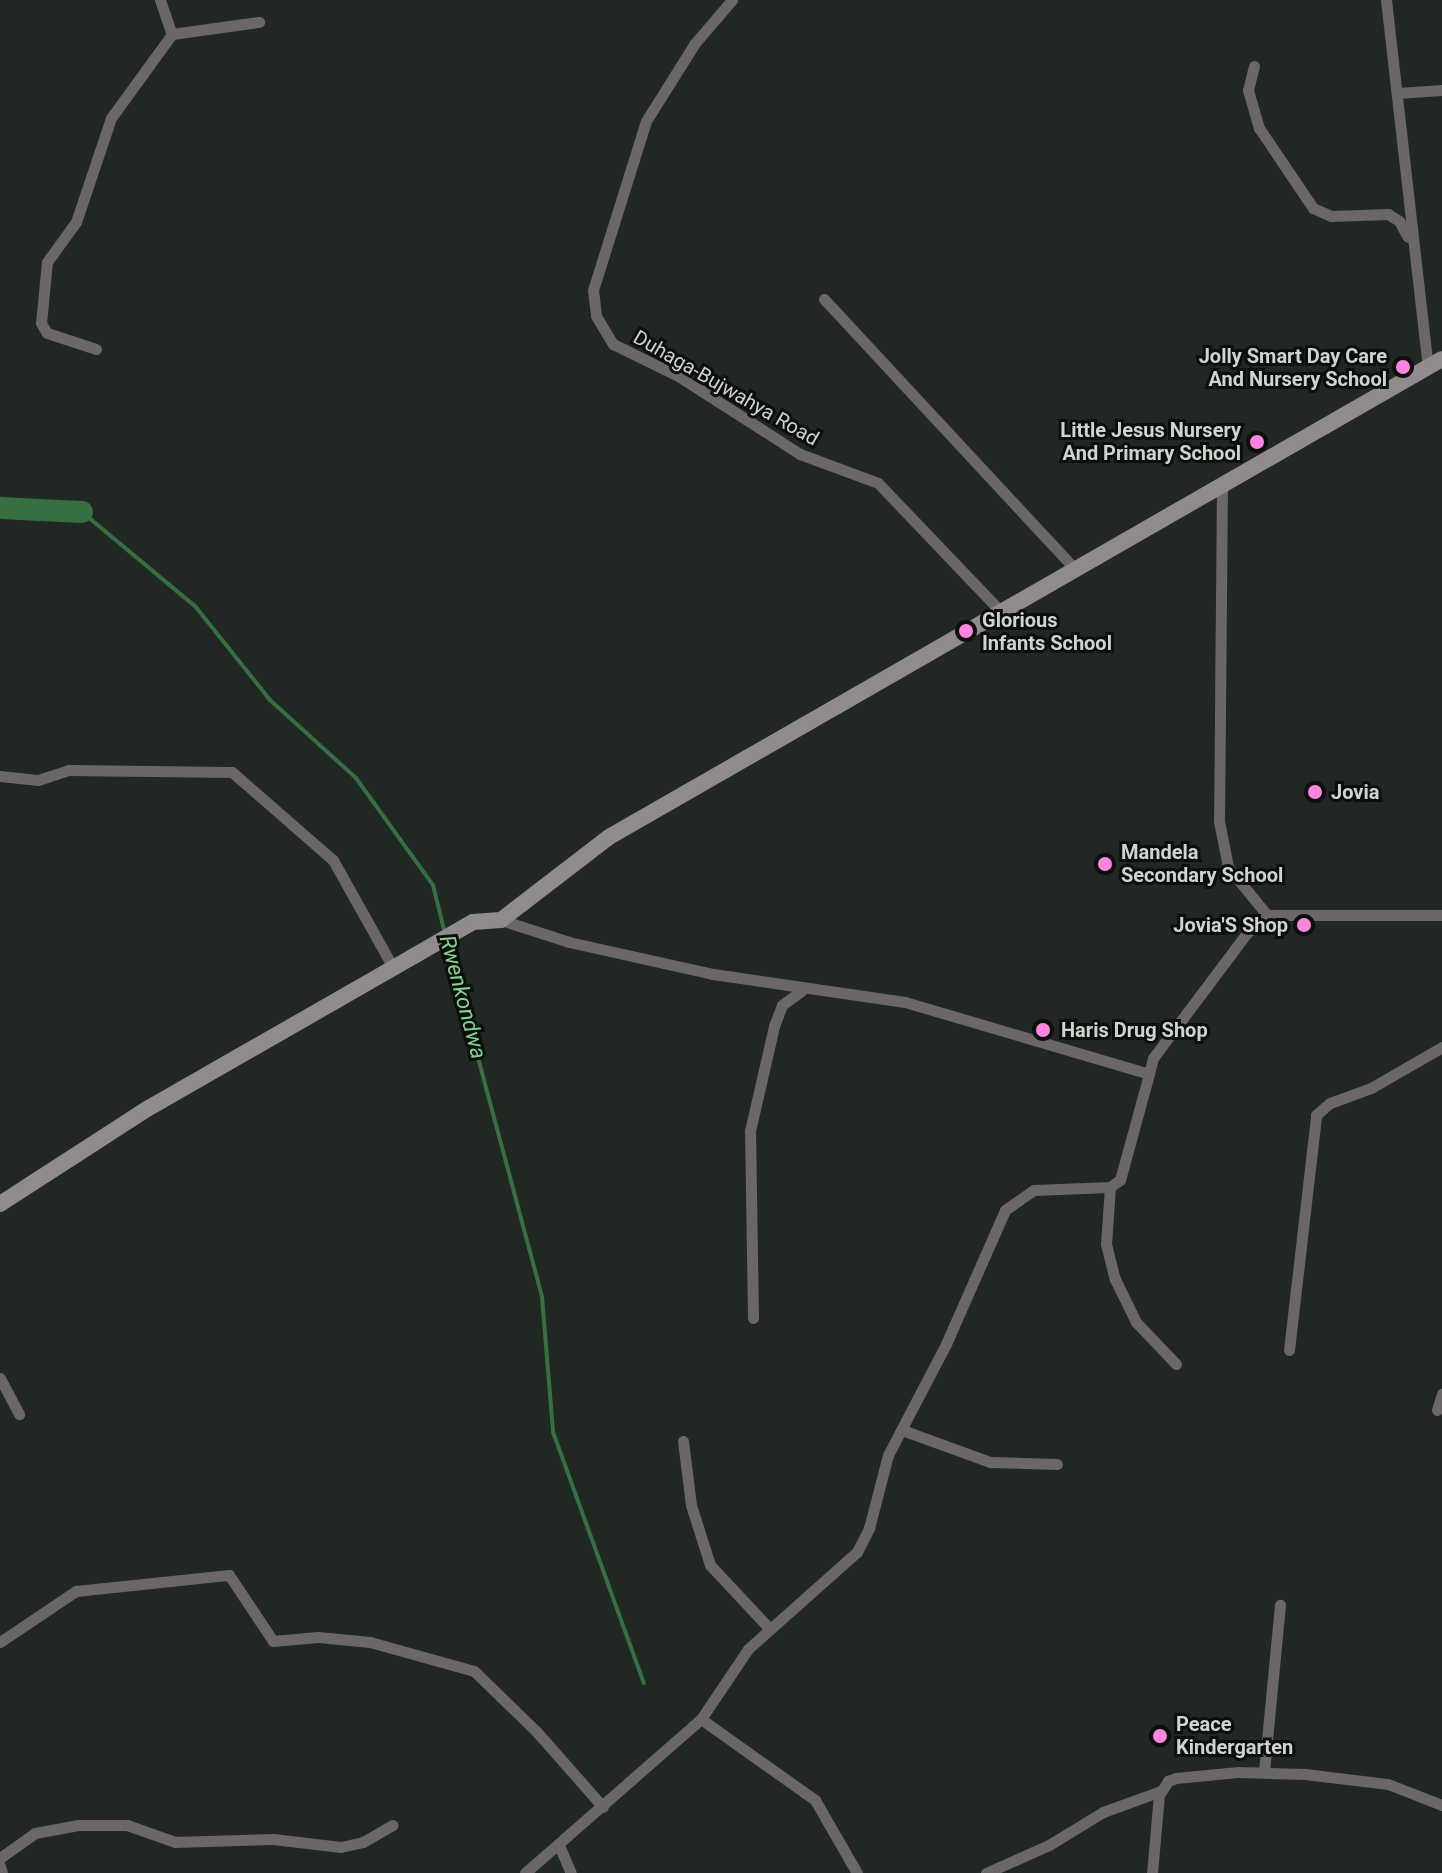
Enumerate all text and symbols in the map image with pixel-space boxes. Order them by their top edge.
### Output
street label: Duhaga-Bujwahya Road [629,325,823,451]
place label: Jolly Smart Day Care And Nursery School [1199,344,1387,391]
marker: Jolly Smart Day Care And Nursery School [1394,358,1412,376]
place label: Little Jesus Nursery And Primary School [1060,418,1241,465]
marker: Little Jesus Nursery And Primary School [1248,433,1266,451]
place label: Glorious Infants School [982,608,1112,655]
marker: Glorious Infants School [957,622,975,640]
place label: Jovia [1331,780,1379,804]
marker: Jovia [1306,783,1324,801]
place label: Mandela Secondary School [1121,840,1283,887]
marker: Mandela Secondary School [1096,855,1114,873]
place label: Jovia'S Shop [1173,913,1288,937]
marker: Jovia'S Shop [1295,916,1313,934]
water label: Rwenkondwa [434,932,492,1062]
place label: Haris Drug Shop [1061,1018,1208,1042]
marker: Haris Drug Shop [1032,1019,1054,1041]
place label: Peace Kindergarten [1176,1712,1293,1759]
marker: Peace Kindergarten [1151,1727,1169,1745]

